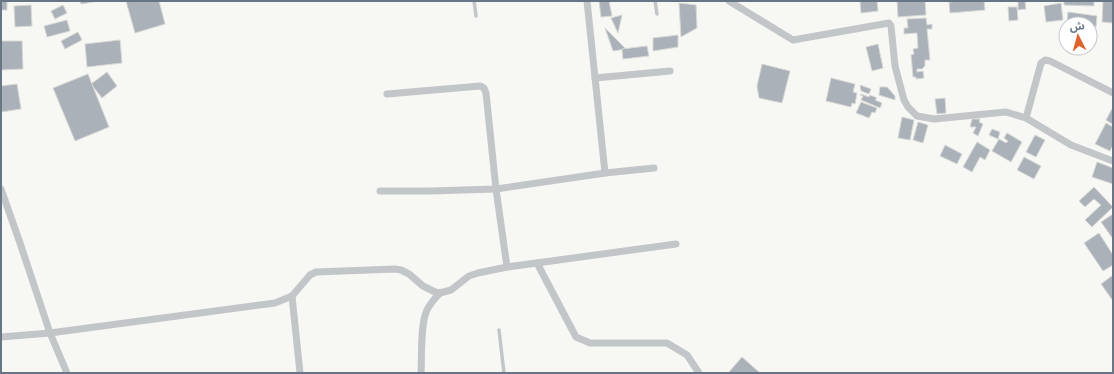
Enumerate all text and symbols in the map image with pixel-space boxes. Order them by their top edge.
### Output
north arrow [1058,16,1098,56]
text: ش [1069,19,1085,34]

